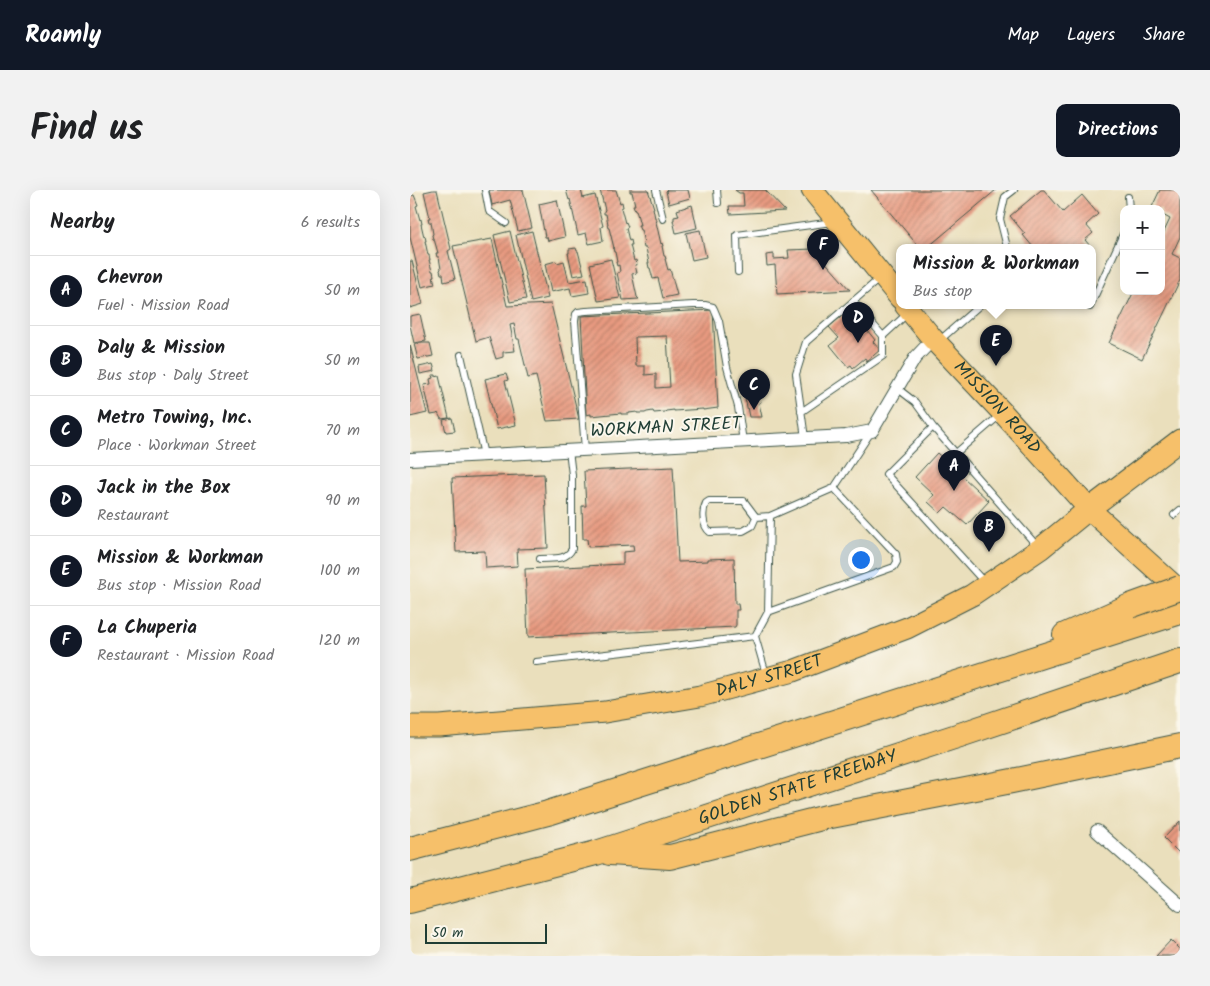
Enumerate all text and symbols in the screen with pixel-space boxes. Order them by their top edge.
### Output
text: Roamly [25,16,101,55]
text: Map [1008,21,1039,50]
text: Layers [1067,21,1115,50]
text: Share [1143,21,1185,50]
text: Find us [30,102,143,158]
button: Directions [1056,104,1180,157]
map controls [1120,205,1165,295]
button: + [1120,205,1165,250]
text: Nearby [50,206,115,239]
text: 6 results [301,210,360,235]
pin: F [807,229,839,270]
popup [896,244,1096,309]
text: Mission & Workman [913,249,1079,279]
button: − [1120,250,1165,295]
text: Chevron [97,263,163,293]
text: A [61,278,71,303]
text: 50 m [324,278,360,303]
text: Bus stop [913,279,972,304]
text: Fuel · Mission Road [97,293,229,318]
pin: D [842,302,874,343]
pin: E [980,325,1012,366]
text: Daly & Mission [97,333,225,363]
text: B [61,348,71,373]
text: 50 m [324,348,360,373]
street label: MISSION ROAD [946,354,1049,461]
text: Bus stop · Daly Street [97,363,249,388]
pin: C [738,369,770,410]
text: Metro Towing, Inc. [97,403,252,433]
street label: WORKMAN STREET [590,409,744,446]
text: C [61,418,71,443]
text: 70 m [325,418,360,443]
text: Place · Workman Street [97,433,256,458]
pin: A [938,450,970,491]
text: Jack in the Box [97,473,230,503]
text: D [61,488,71,513]
text: 90 m [325,488,360,513]
text: Restaurant [97,503,169,528]
pin: B [973,511,1005,552]
text: Mission & Workman [97,543,263,573]
your location [848,547,874,573]
text: E [62,558,70,583]
text: 100 m [320,558,360,583]
text: Bus stop · Mission Road [97,573,261,598]
text: La Chuperia [97,613,197,643]
text: F [62,628,70,653]
text: 120 m [319,628,360,653]
text: Restaurant · Mission Road [97,643,274,668]
street label: DALY STREET [713,646,828,706]
street label: GOLDEN STATE FREEWAY [694,742,901,833]
scale bar [425,921,548,944]
text: 50 m [432,922,463,944]

